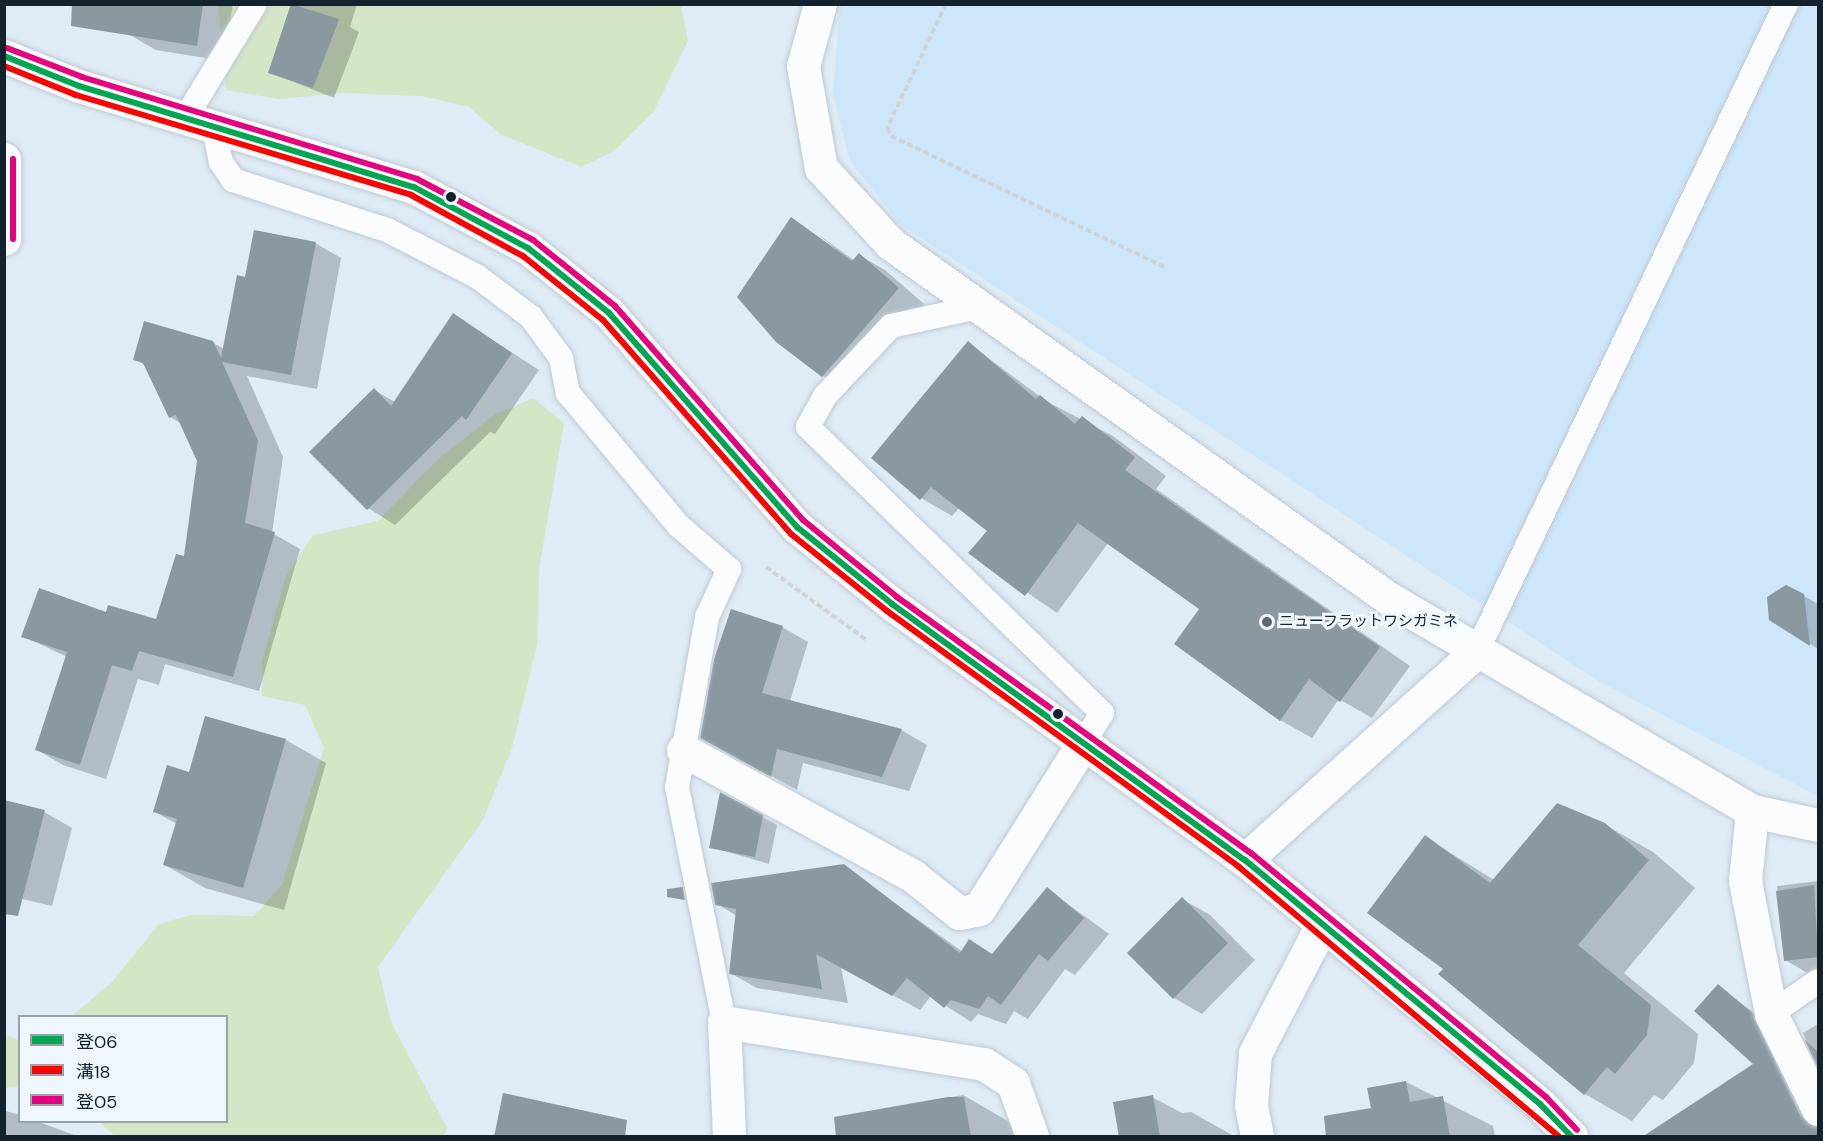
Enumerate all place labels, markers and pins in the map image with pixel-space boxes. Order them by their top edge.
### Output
unlabelled marker [445,191,457,203]
place label: ニューフラットワシガミネ [1279,613,1459,631]
marker: ニューフラットワシガミネ [1260,615,1274,629]
unlabelled marker [1052,708,1064,720]

